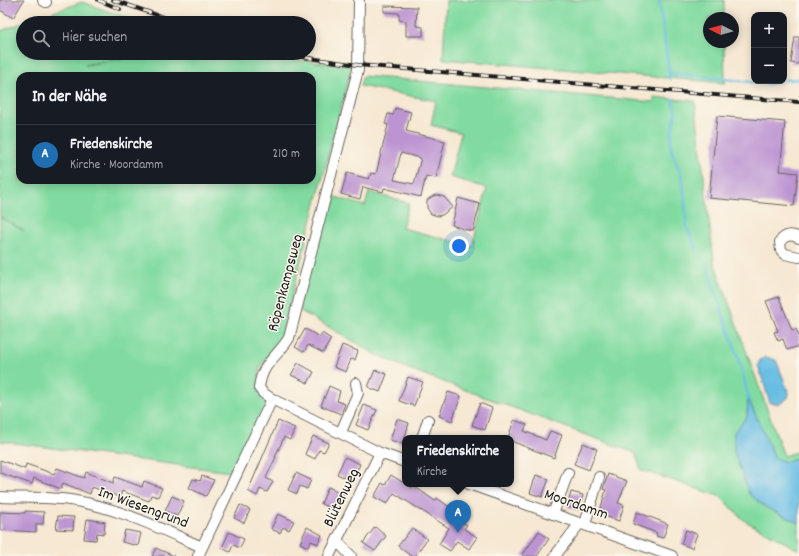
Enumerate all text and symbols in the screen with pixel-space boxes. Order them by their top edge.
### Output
north arrow [703,12,739,48]
map controls [751,12,787,84]
button: + [751,12,787,48]
search box [16,16,316,60]
icon: search [30,27,52,49]
text: Hier suchen [62,27,127,49]
button: − [751,48,787,84]
text: In der Nähe [32,86,107,110]
text: Friedenskirche [70,134,152,156]
text: A [41,145,49,164]
text: 210 m [272,145,300,164]
text: Kirche · Moordamm [70,156,163,175]
street label: Röpenkampsweg [262,232,310,334]
your location [449,236,469,256]
popup [402,435,514,487]
text: Friedenskirche [417,441,499,463]
text: Kirche [417,463,447,482]
street label: Blütenweg [318,465,366,531]
street label: Im Wiesengrund [95,481,191,535]
street label: Moordamm [541,483,611,527]
pin: A [445,500,471,533]

